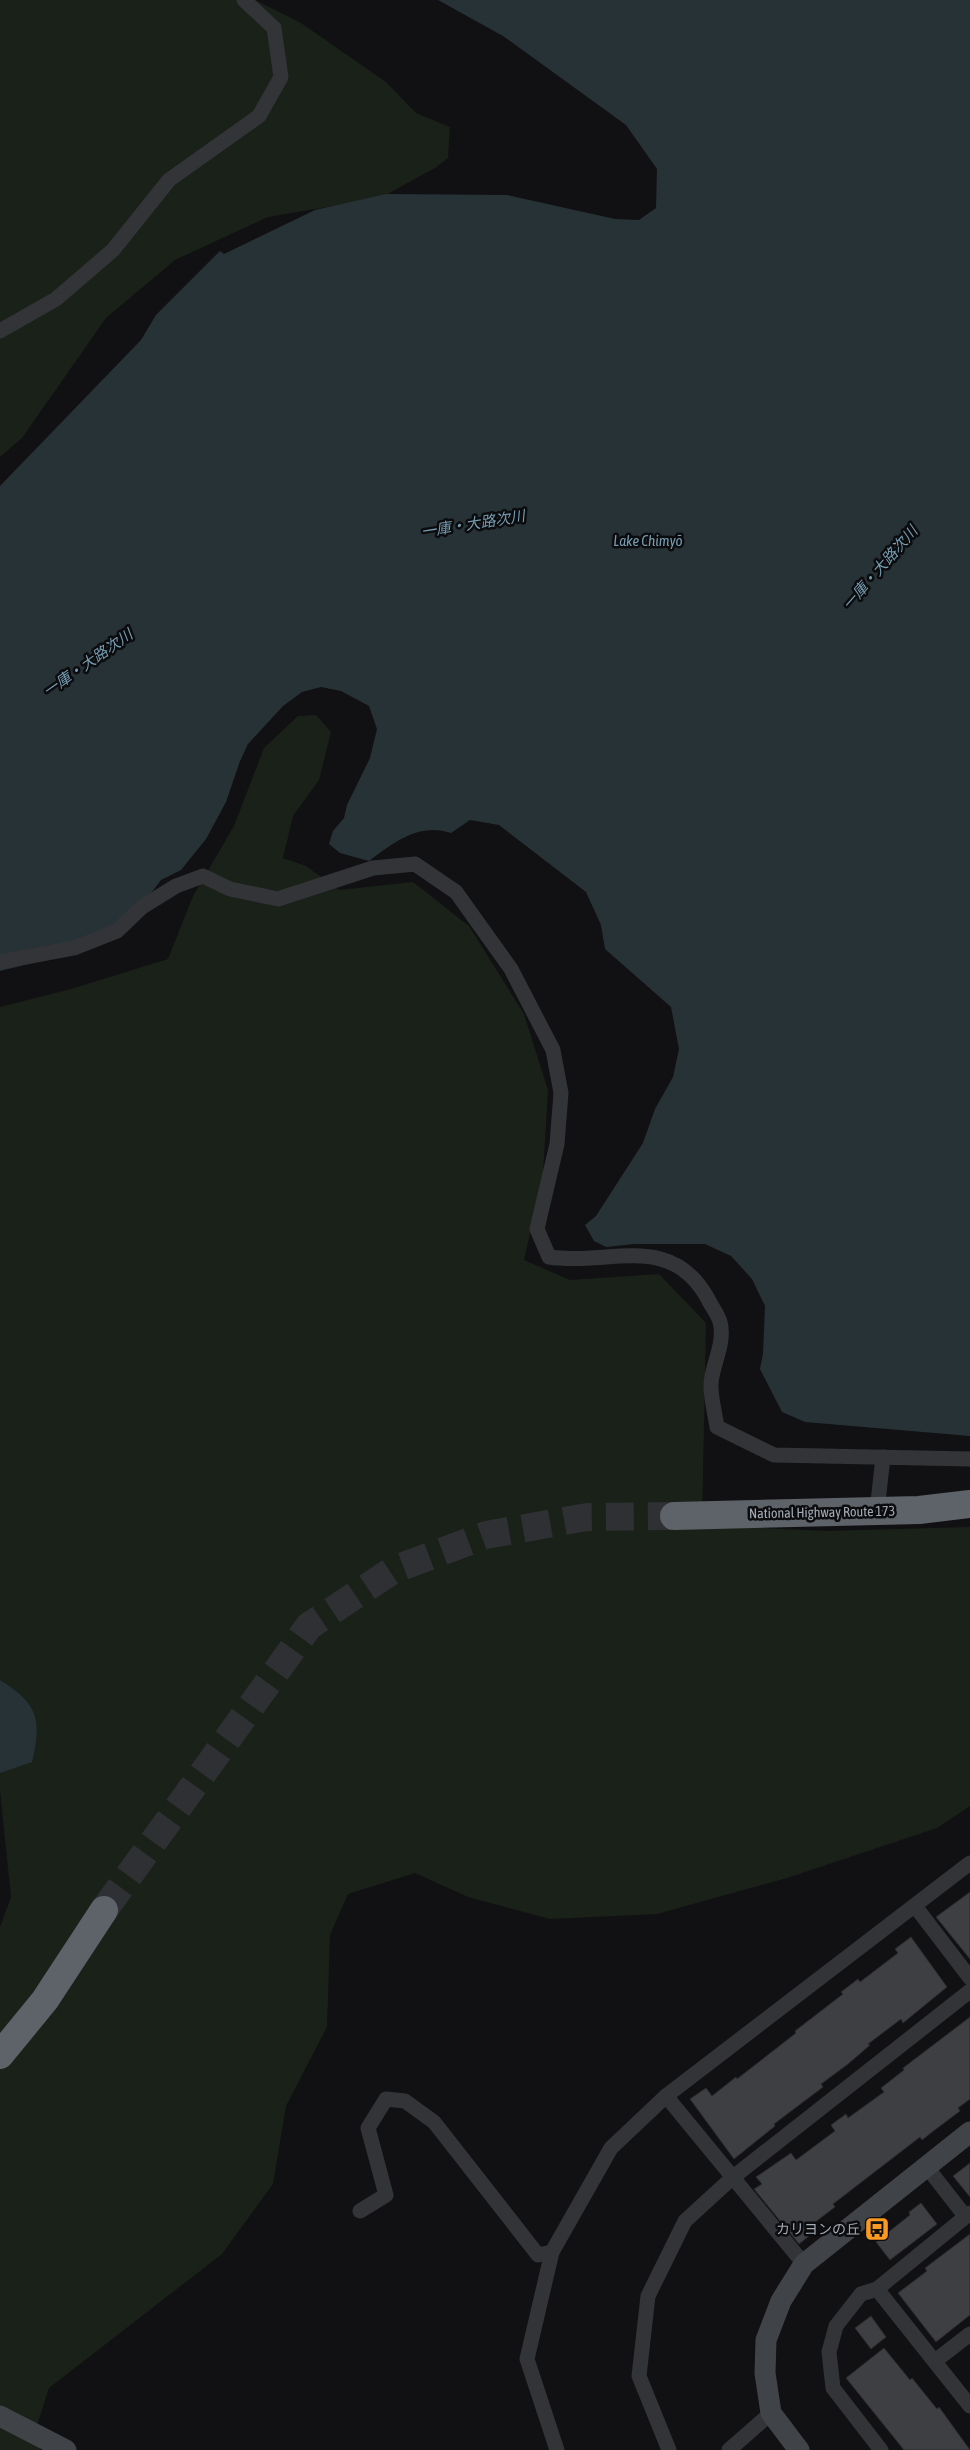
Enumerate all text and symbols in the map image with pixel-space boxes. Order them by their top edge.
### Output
water label: 一庫・大路次川 [420,507,528,540]
water label: 一庫・大路次川 [839,521,922,613]
water label: Lake Chimyō [613,532,683,549]
water label: 一庫・大路次川 [40,624,137,700]
street label: National Highway Route 173 [749,1503,895,1521]
bus stop icon: カリヨンの丘 [864,2216,890,2242]
place label: カリヨンの丘 [776,2221,860,2237]

